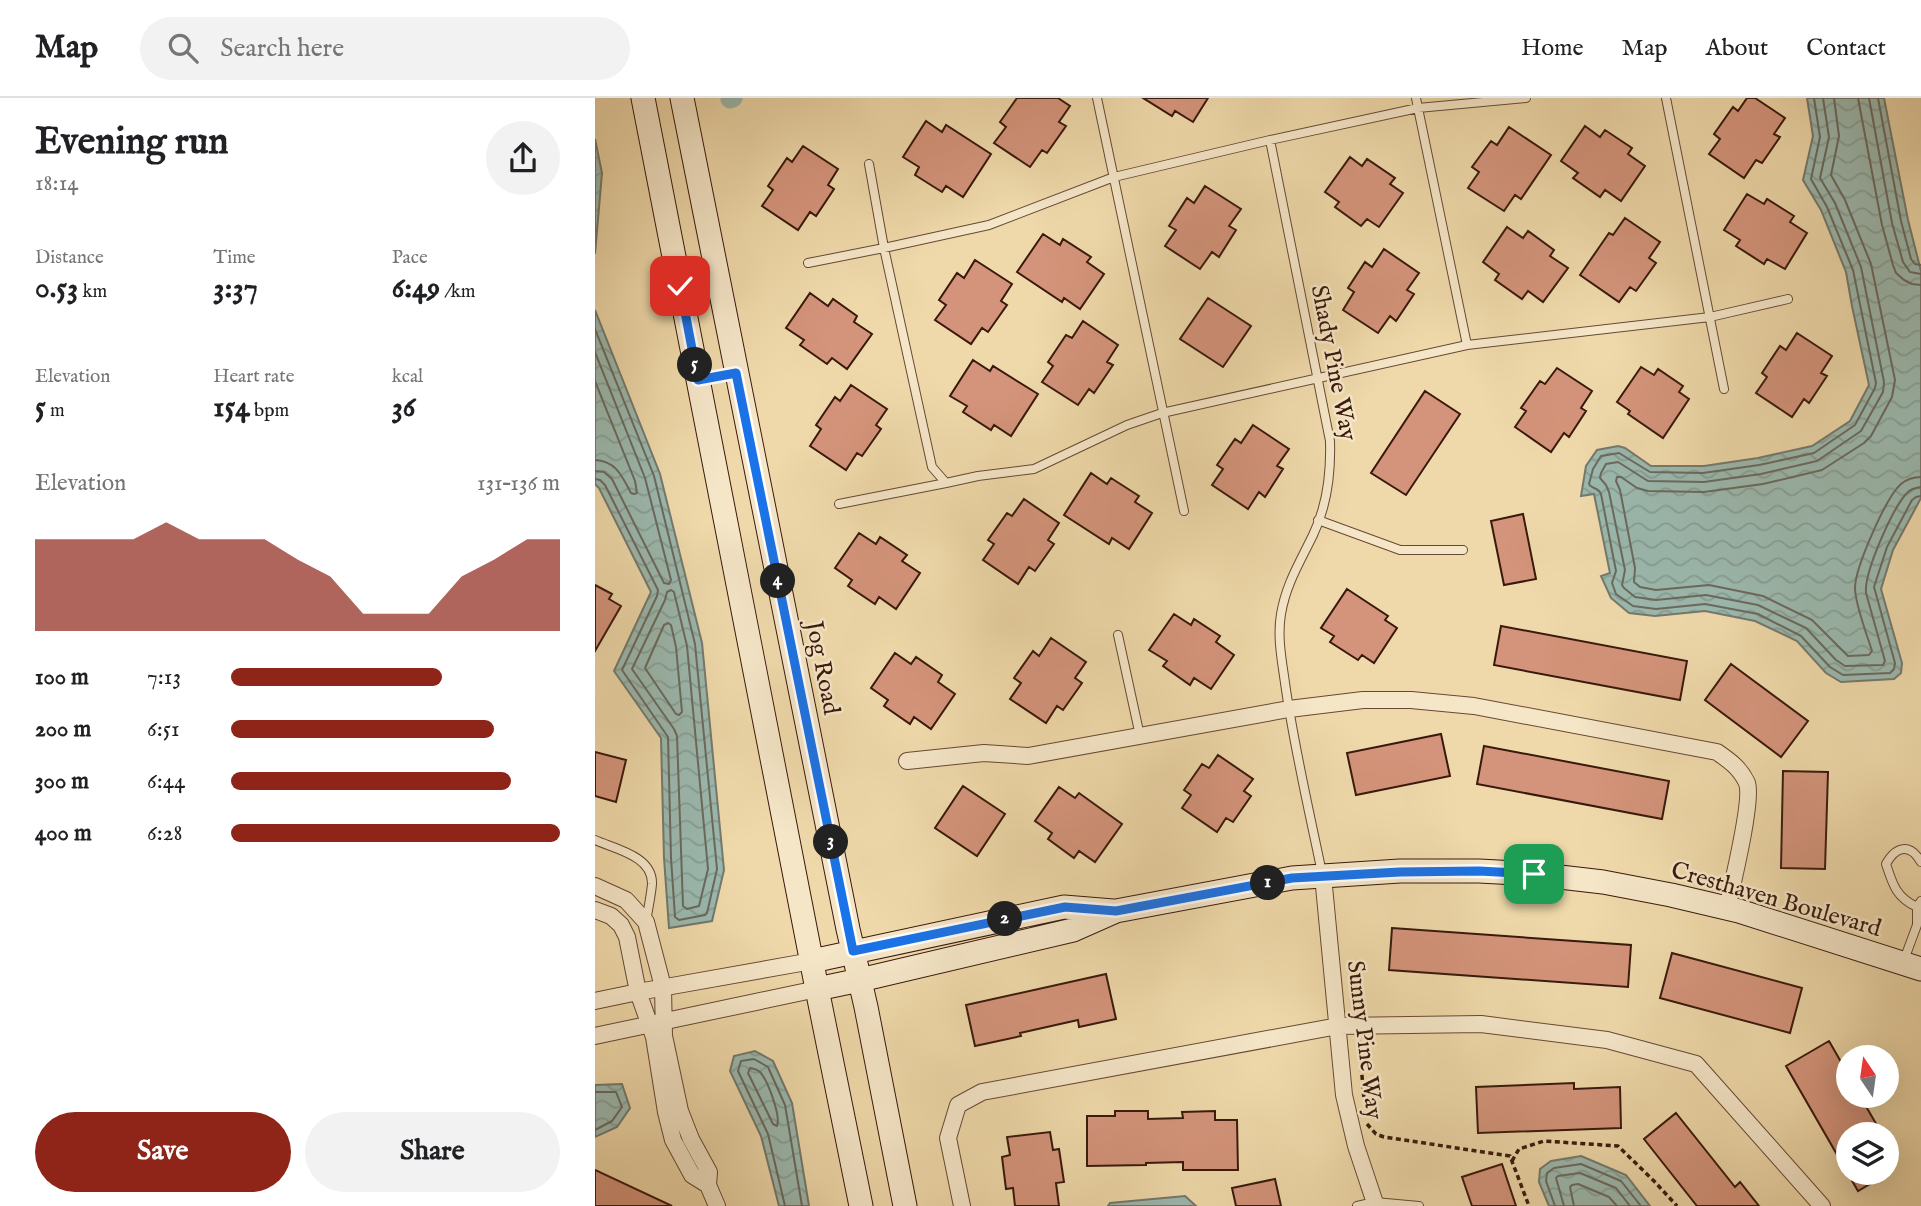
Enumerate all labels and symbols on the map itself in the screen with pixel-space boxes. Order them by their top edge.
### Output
pin [650,256,710,316]
street label: Shady Pine Way [1303,283,1363,444]
pin: 5 [677,348,713,382]
pin: 4 [761,564,795,598]
street label: Jog Road [797,616,846,718]
pin: 3 [813,824,849,860]
pin [1504,844,1564,904]
street label: Cresthaven Boulevard [1667,855,1885,945]
pin: 1 [1251,866,1285,900]
pin: 2 [987,902,1023,936]
street label: Sunny Pine Way [1339,959,1389,1121]
north arrow [1836,1045,1899,1108]

